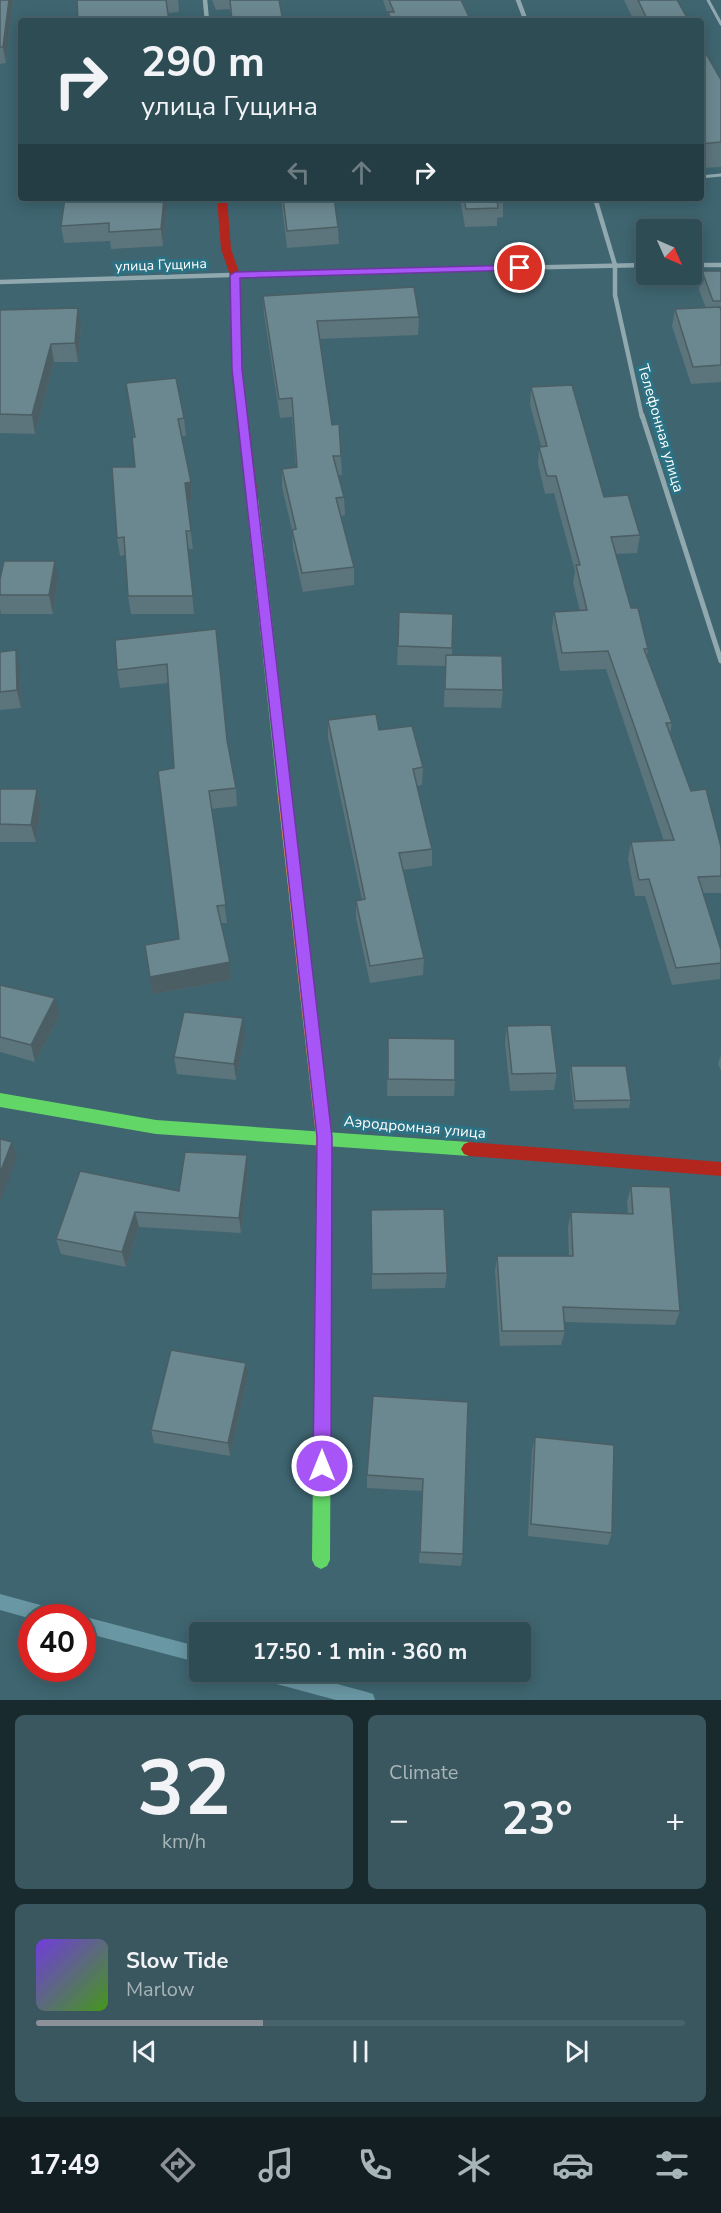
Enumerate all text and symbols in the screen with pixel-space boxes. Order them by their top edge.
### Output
text: 290 m [141,34,265,91]
icon: right [42,42,120,120]
text: улица Гущина [141,88,318,125]
icon: left [282,156,315,189]
icon: ahead [345,156,378,189]
icon: right [408,156,441,189]
north arrow [636,219,702,285]
map controls [636,219,702,285]
pin [494,242,545,293]
icon: arrive [503,251,536,284]
street label: улица Гущина [115,254,207,276]
street label: Телефонная улица [633,361,689,495]
street label: Аэродромная улица [343,1111,487,1143]
position arrow [290,1434,354,1498]
speed limit sign: 40 [18,1604,96,1682]
text: 17:50 · 1 min · 360 m [253,1637,467,1667]
text: 32 [137,1735,231,1842]
text: Climate [389,1759,458,1786]
text: 23° [501,1789,573,1850]
text: − [389,1798,409,1843]
text: + [665,1798,685,1843]
text: km/h [162,1828,206,1855]
text: Slow Tide [126,1946,228,1976]
text: Marlow [126,1976,194,2003]
icon: previous [128,2035,161,2068]
icon: pause [344,2035,377,2068]
icon: next [560,2035,593,2068]
icon: directions [157,2144,199,2186]
icon: music [255,2144,297,2186]
icon: phone [354,2144,396,2186]
icon: climate [453,2144,495,2186]
icon: car [552,2144,594,2186]
icon: filters [651,2144,693,2186]
text: 17:49 [28,2147,100,2184]

